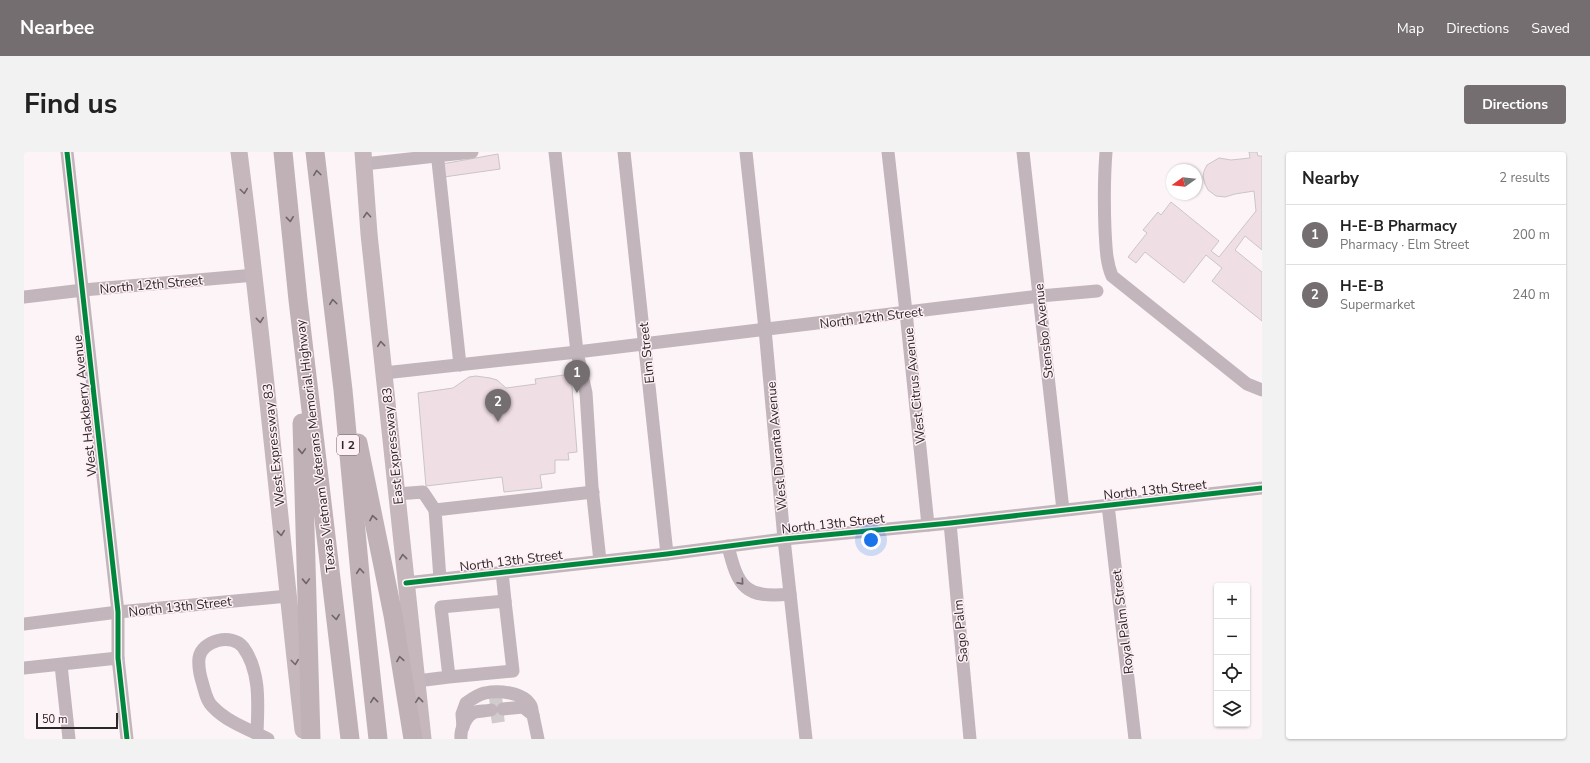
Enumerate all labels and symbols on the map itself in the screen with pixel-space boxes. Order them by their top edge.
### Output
north arrow [1166,164,1202,200]
one-way arrow [313,170,322,176]
one-way arrow [239,188,248,194]
one-way arrow [363,212,372,218]
one-way arrow [285,216,294,222]
street label: North 12th Street [99,271,204,298]
street label: Stensbo Avenue [1030,282,1058,379]
one-way arrow [328,299,337,305]
street label: North 12th Street [819,303,924,333]
one-way arrow [255,317,264,323]
street label: Texas Vietnam Veterans Memorial Highway [292,318,340,573]
street label: Elm Street [635,321,659,384]
street label: West Citrus Avenue [900,327,930,445]
street label: West Hackberry Avenue [69,334,101,478]
one-way arrow [377,341,386,347]
pin: 1 [564,360,590,393]
street label: West Duranta Avenue [762,381,792,511]
street label: West Expressway 83 [259,382,289,507]
street label: East Expressway 83 [378,387,408,505]
pin: 2 [485,389,511,422]
road number: I 2 [337,435,359,455]
one-way arrow [298,448,307,454]
street label: North 13th Street [1103,476,1208,504]
street label: North 13th Street [781,510,886,538]
one-way arrow [370,514,378,521]
one-way arrow [277,530,286,536]
your location [861,530,881,550]
street label: North 13th Street [459,546,564,576]
one-way arrow [399,554,408,560]
one-way arrow [355,568,364,574]
street label: Royal Palm Street [1108,568,1138,675]
one-way arrow [737,577,744,585]
one-way arrow [302,578,310,584]
street label: North 13th Street [128,593,233,621]
street label: Sago Palm [949,599,973,663]
one-way arrow [331,614,340,620]
one-way arrow [396,656,405,662]
one-way arrow [291,659,300,665]
one-way arrow [370,697,379,703]
one-way arrow [415,697,424,703]
scale bar [36,711,118,730]

